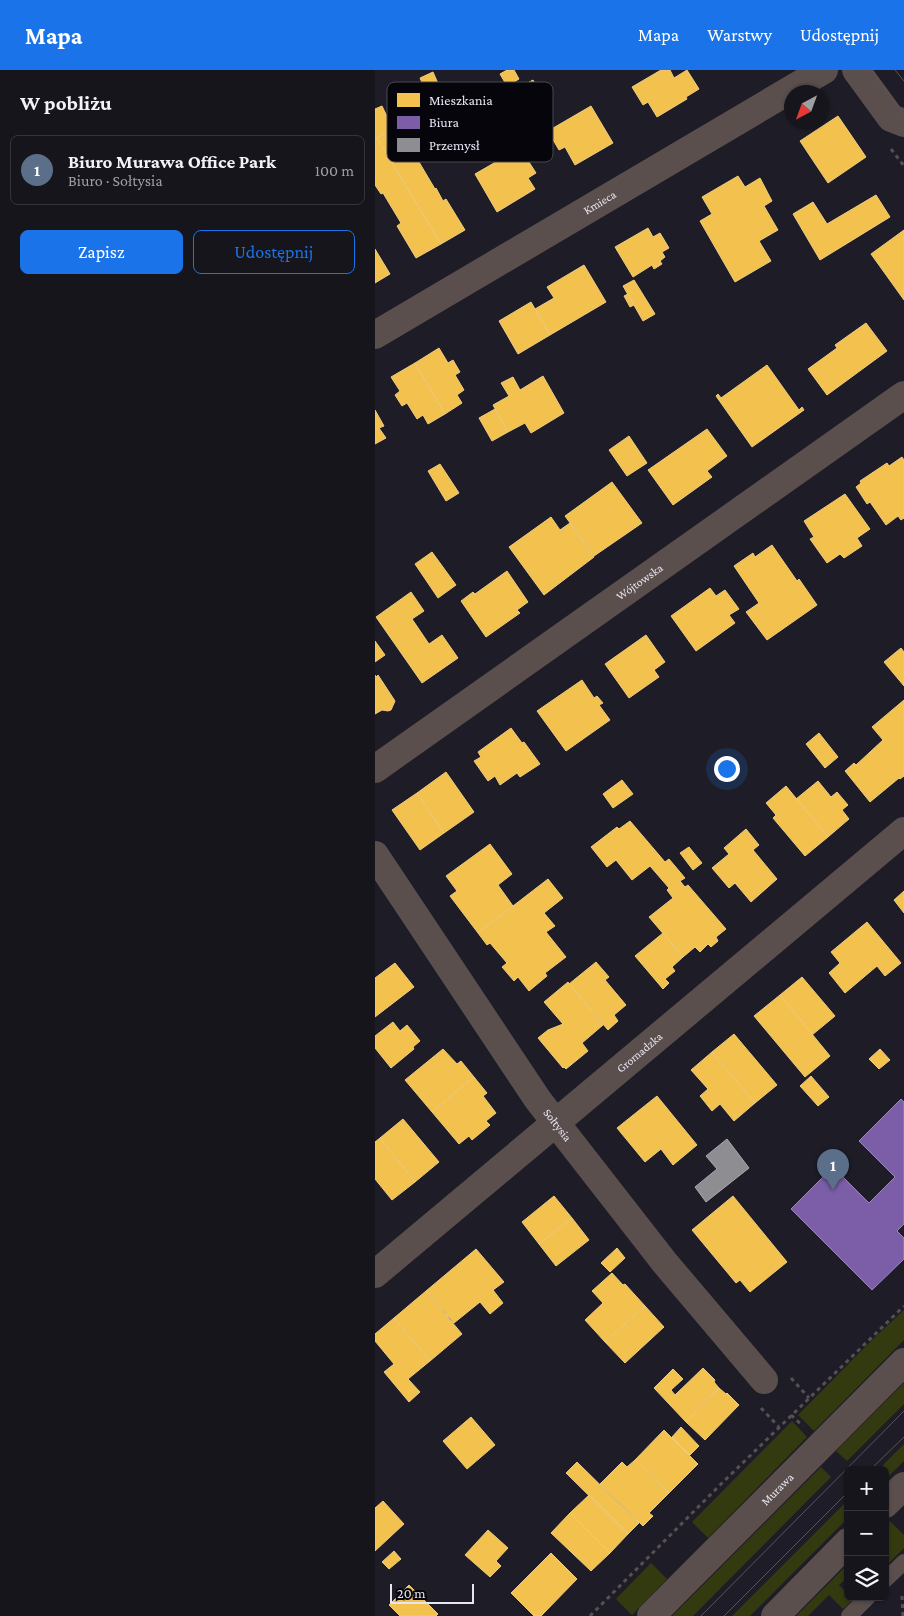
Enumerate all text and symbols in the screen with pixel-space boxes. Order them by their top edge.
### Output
text: Mapa [25,22,83,49]
text: Mapa [638,25,679,45]
text: Warstwy [707,25,772,45]
text: Udostępnij [800,25,879,45]
legend [387,82,553,162]
north arrow [784,85,829,130]
text: W pobliżu [20,91,112,115]
text: Mieszkania [429,92,493,108]
text: Biura [429,114,459,130]
text: Przemysł [429,137,480,153]
text: Biuro Murawa Office Park [68,151,276,172]
text: 1 [34,162,40,179]
text: 100 m [315,162,354,179]
text: Biuro · Sołtysia [68,172,163,189]
street label: Kmieca [581,187,619,217]
button: Zapisz [20,230,183,274]
button: Udostępnij [193,230,355,274]
street label: Wójtowska [613,560,666,603]
your location [714,756,740,782]
street label: Gromadzka [614,1029,666,1076]
street label: Sołtysia [540,1106,575,1144]
pin: 1 [817,1149,849,1190]
map controls [844,1466,889,1601]
button: + [844,1466,889,1511]
street label: Murawa [758,1470,797,1508]
button: − [844,1511,889,1556]
button: layers [844,1556,889,1601]
scale bar [390,1581,474,1604]
text: 20 m [397,1585,425,1601]

